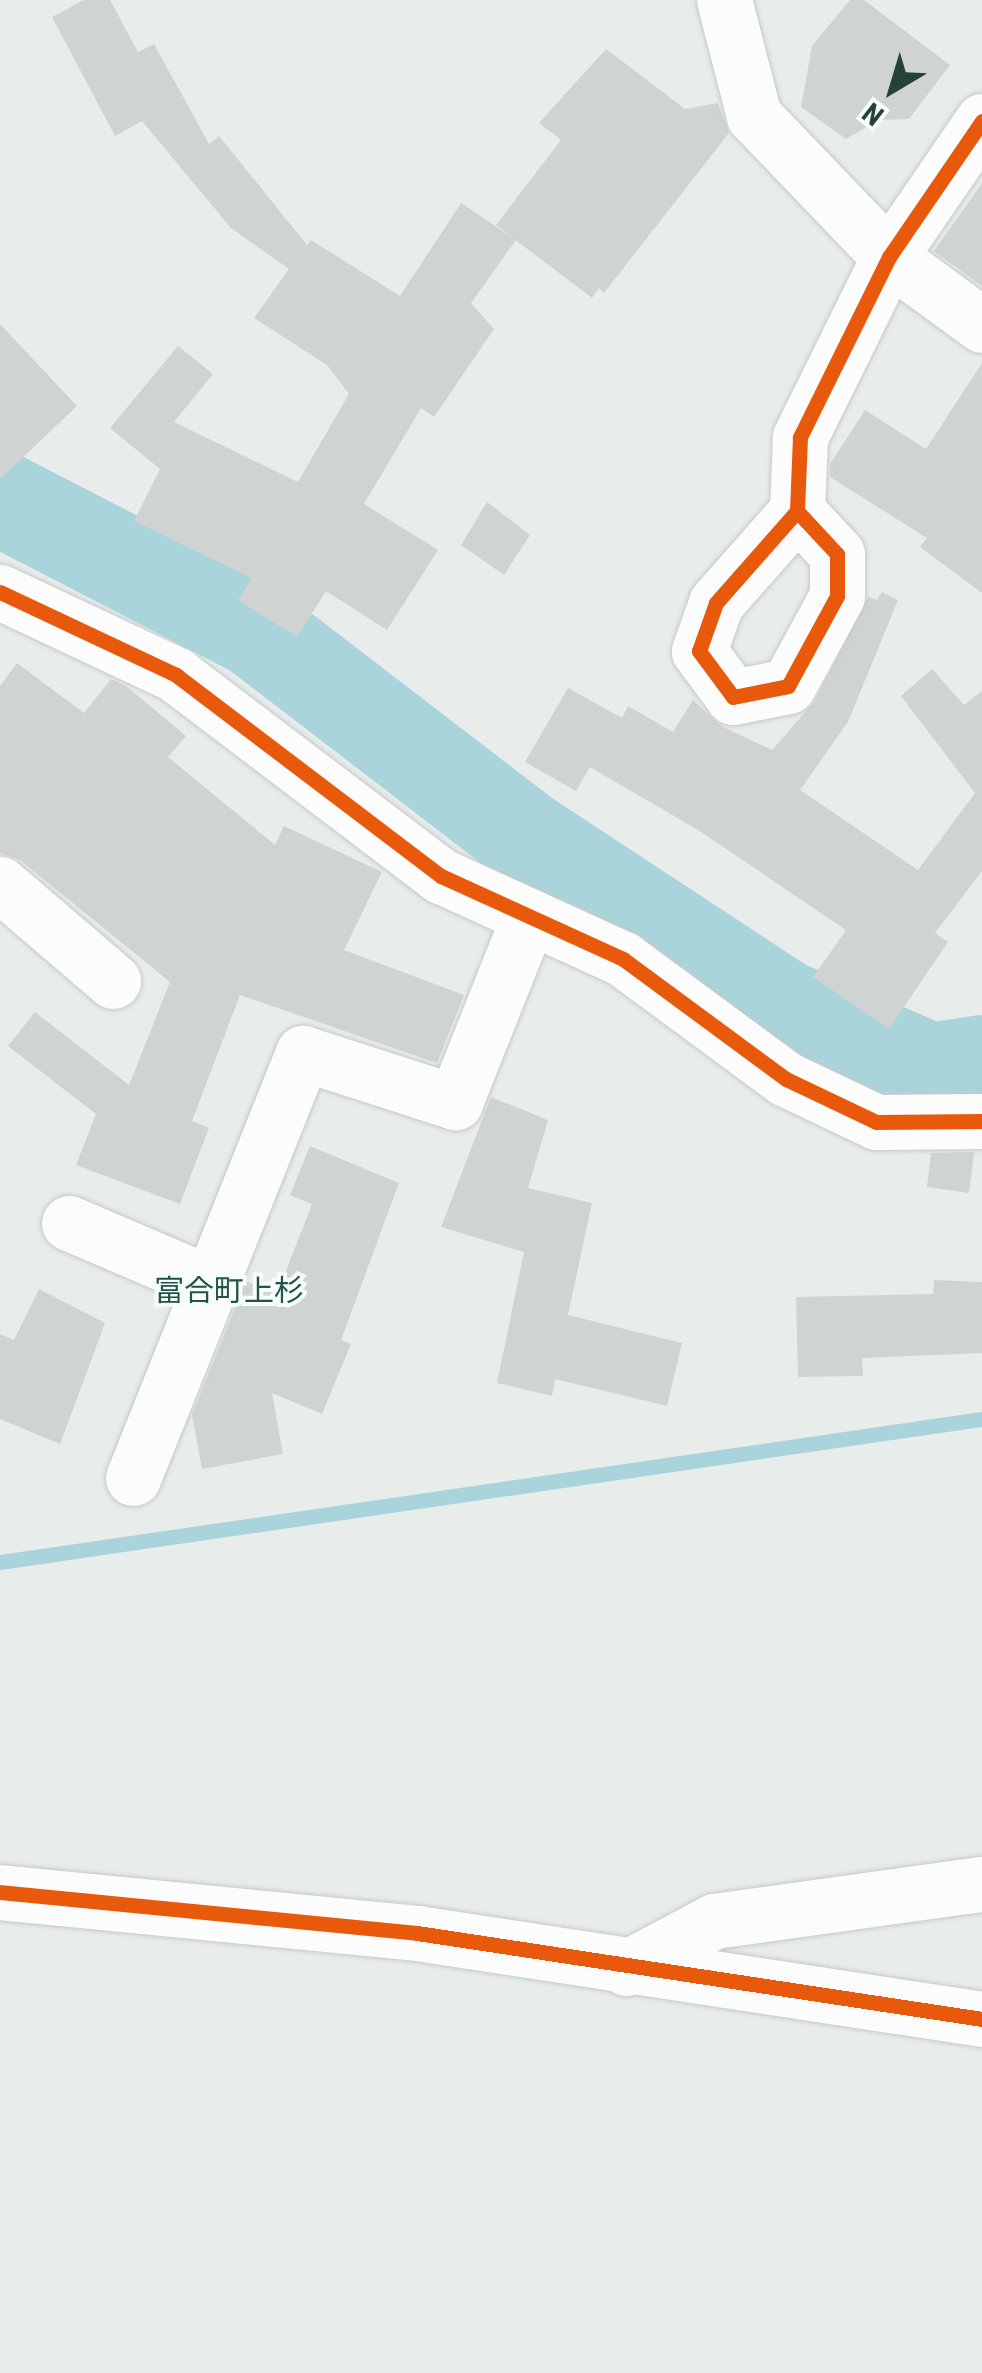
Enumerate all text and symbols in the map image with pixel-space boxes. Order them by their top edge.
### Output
north arrow [842,40,942,140]
text: N [856,96,890,132]
district label: 富合町上杉 [154,1273,304,1309]

